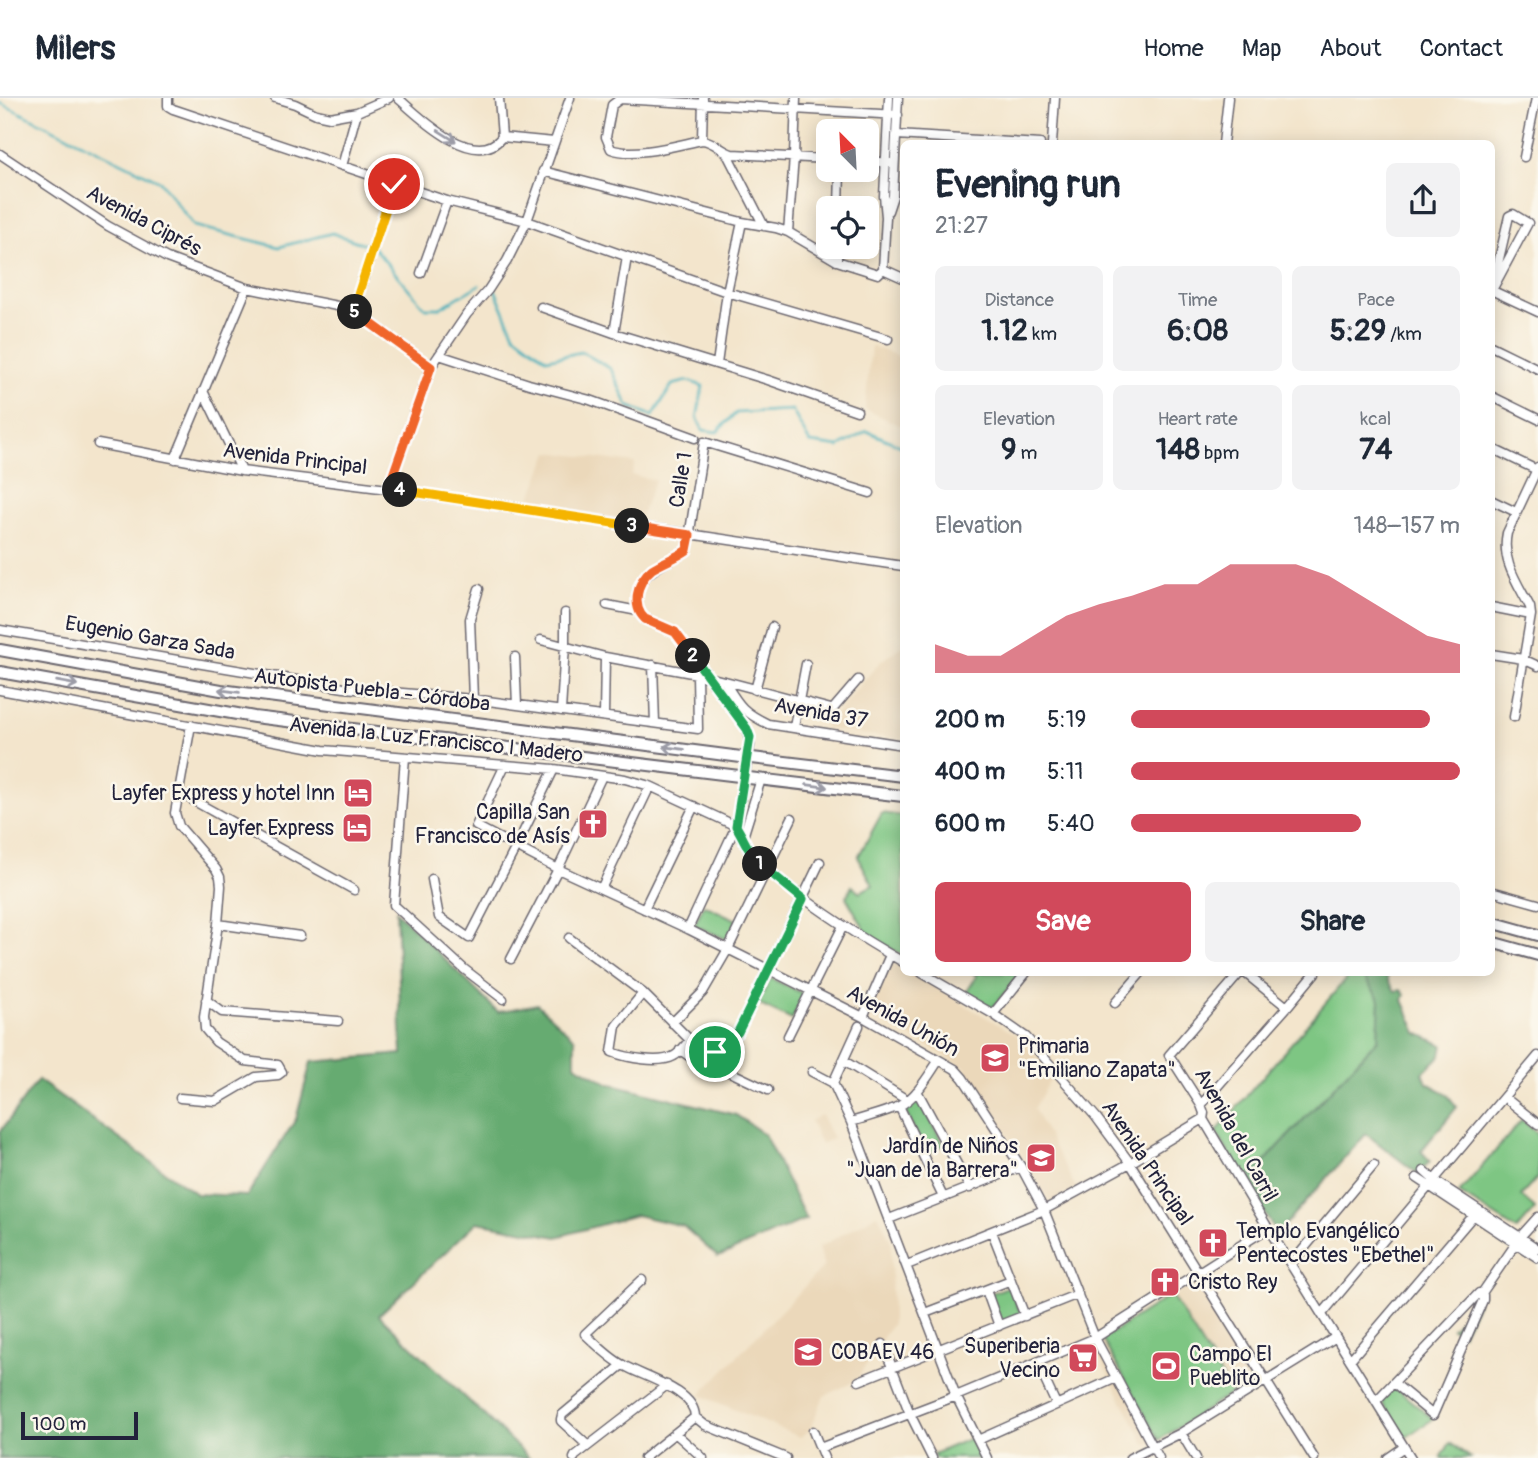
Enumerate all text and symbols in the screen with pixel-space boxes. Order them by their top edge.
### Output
text: Milers [35,28,115,69]
text: Home [1143,34,1204,63]
text: Map [1242,34,1282,63]
text: About [1320,34,1382,63]
text: Contact [1420,34,1503,63]
north arrow [816,119,878,182]
map controls [816,119,879,259]
one-way arrow [437,129,457,143]
pin [364,154,424,214]
text: Evening run [935,161,1121,209]
button: share [1386,163,1460,237]
icon: check [375,165,413,203]
street label: Avenida Ciprés [82,179,207,263]
button: locate [816,196,879,259]
text: 21:27 [935,211,988,240]
text: Distance [984,288,1054,312]
text: Time [1178,288,1217,312]
text: Pace [1357,288,1395,312]
pin: 5 [338,294,372,330]
text: 5 [349,299,360,323]
text: 1.12 [981,312,1028,349]
text: 6:08 [1167,312,1228,349]
text: 5:29 [1330,312,1386,349]
text: km [1028,322,1057,346]
text: /km [1386,322,1422,346]
text: Elevation [983,407,1055,431]
text: Heart rate [1157,407,1238,431]
text: kcal [1360,407,1391,431]
text: 9 [1001,431,1016,468]
text: 148 [1156,431,1200,468]
text: 74 [1359,431,1392,468]
street label: Avenida Principal [221,437,369,481]
text: m [1016,441,1037,465]
text: bpm [1200,441,1239,465]
street label: Calle 1 [663,450,699,510]
pin: 4 [382,472,418,508]
text: 4 [394,477,405,501]
pin: 3 [614,508,650,544]
text: Elevation [935,511,1023,540]
text: 148–157 m [1353,511,1460,540]
text: 3 [626,513,637,537]
street label: Eugenio Garza Sada [63,610,237,666]
pin: 2 [676,638,710,674]
text: 2 [687,643,698,667]
street label: Autopista Puebla - Córdoba [252,662,492,718]
one-way arrow [55,677,78,691]
one-way arrow [218,684,241,697]
street label: Avenida 37 [772,691,870,735]
text: 200 m [935,705,1005,734]
text: 5:19 [1047,705,1086,734]
street label: Avenida la Luz Francisco I Madero [288,711,584,769]
one-way arrow [663,741,685,754]
text: 400 m [935,757,1005,786]
text: 5:11 [1047,757,1084,786]
hotel icon: Layfer Express y hotel Inn [341,776,375,810]
one-way arrow [805,779,828,792]
place label: Layfer Express y hotel Inn [111,780,335,807]
place label: Capilla San Francisco de Asís [415,799,571,850]
church icon: Capilla San Francisco de Asís [576,807,610,841]
text: 600 m [935,809,1005,838]
text: 5:40 [1047,809,1095,838]
hotel icon: Layfer Express [340,811,374,845]
place label: Layfer Express [207,815,335,842]
pin: 1 [742,846,778,882]
text: 1 [756,851,763,875]
button: Save [935,882,1191,962]
button: Share [1205,882,1460,962]
street label: Avenida Unión [842,979,964,1063]
pin [685,1022,745,1082]
icon: arrive [696,1033,734,1071]
place label: Primaria "Emiliano Zapata" [1018,1033,1176,1084]
school or university icon: Primaria "Emiliano Zapata" [978,1041,1012,1075]
street label: Avenida del Carril [1188,1063,1284,1207]
street label: Avenida Principal [1095,1095,1199,1231]
place label: Jardín de Niños "Juan de la Barrera" [846,1133,1019,1184]
school or university icon: Jardín de Niños "Juan de la Barrera" [1024,1141,1058,1175]
place label: Templo Evangélico Pentecostes "Ebethel" [1236,1218,1434,1269]
church icon: Templo Evangélico Pentecostes "Ebethel" [1196,1226,1230,1260]
church icon: Cristo Rey [1148,1265,1182,1299]
place label: Cristo Rey [1188,1269,1277,1296]
place label: Superiberia Vecino [964,1333,1060,1384]
school or university icon: COBAEV 46 [791,1335,825,1369]
place label: COBAEV 46 [831,1339,934,1366]
supermarket icon: Superiberia Vecino [1066,1341,1100,1375]
place label: Campo El Pueblito [1189,1341,1272,1392]
sports icon: Campo El Pueblito [1149,1349,1183,1383]
scale bar [21,1409,138,1441]
text: 100 m [32,1412,86,1436]

